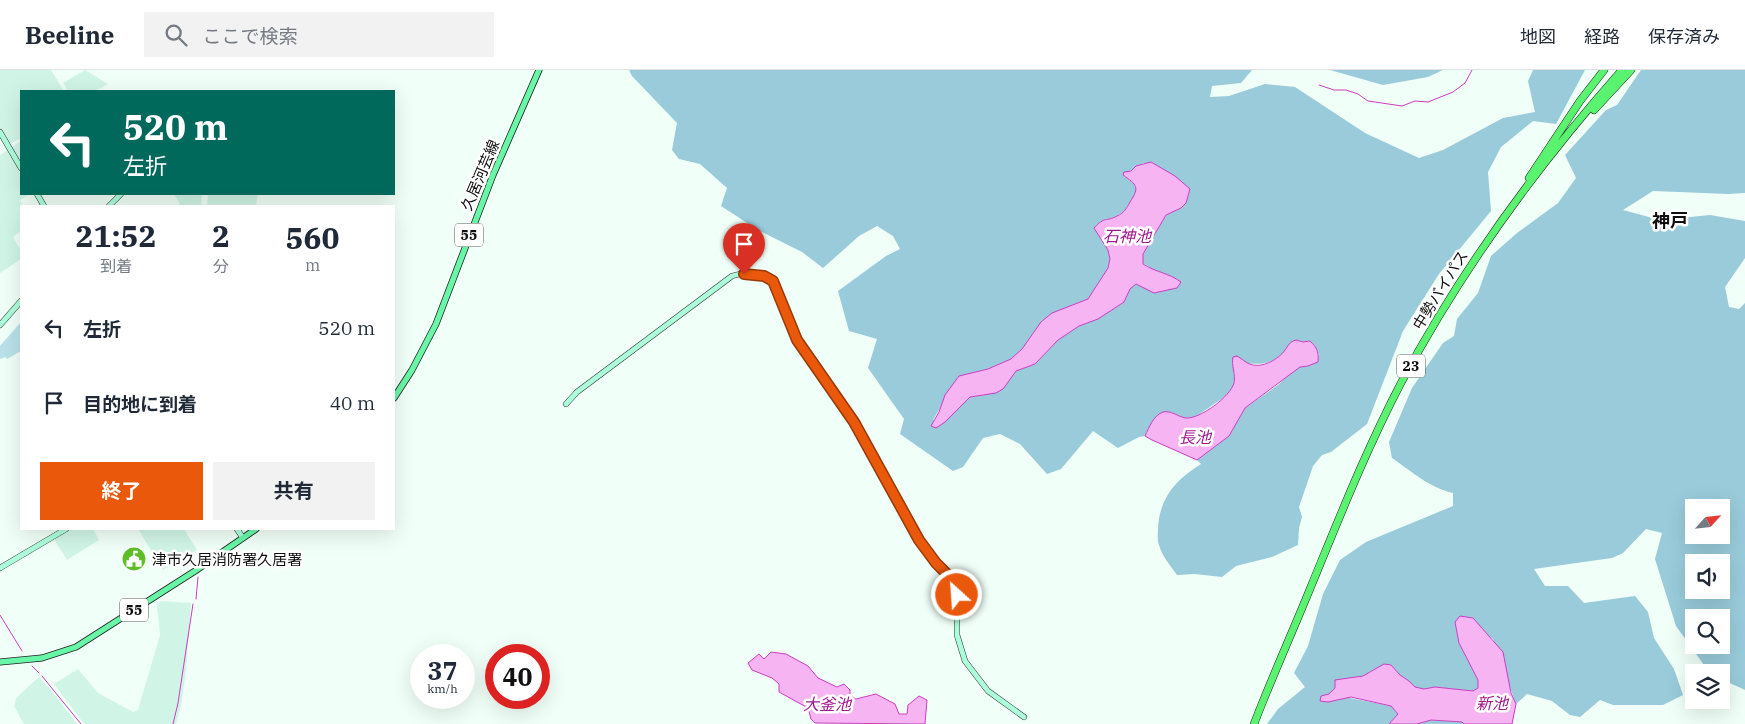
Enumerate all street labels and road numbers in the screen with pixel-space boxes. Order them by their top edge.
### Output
street label: 久居河芸線 [457,137,503,213]
road number: 55 [455,224,483,246]
street label: 中勢バイパス [1408,247,1472,333]
road number: 23 [1397,354,1425,378]
road number: 55 [120,598,148,622]

